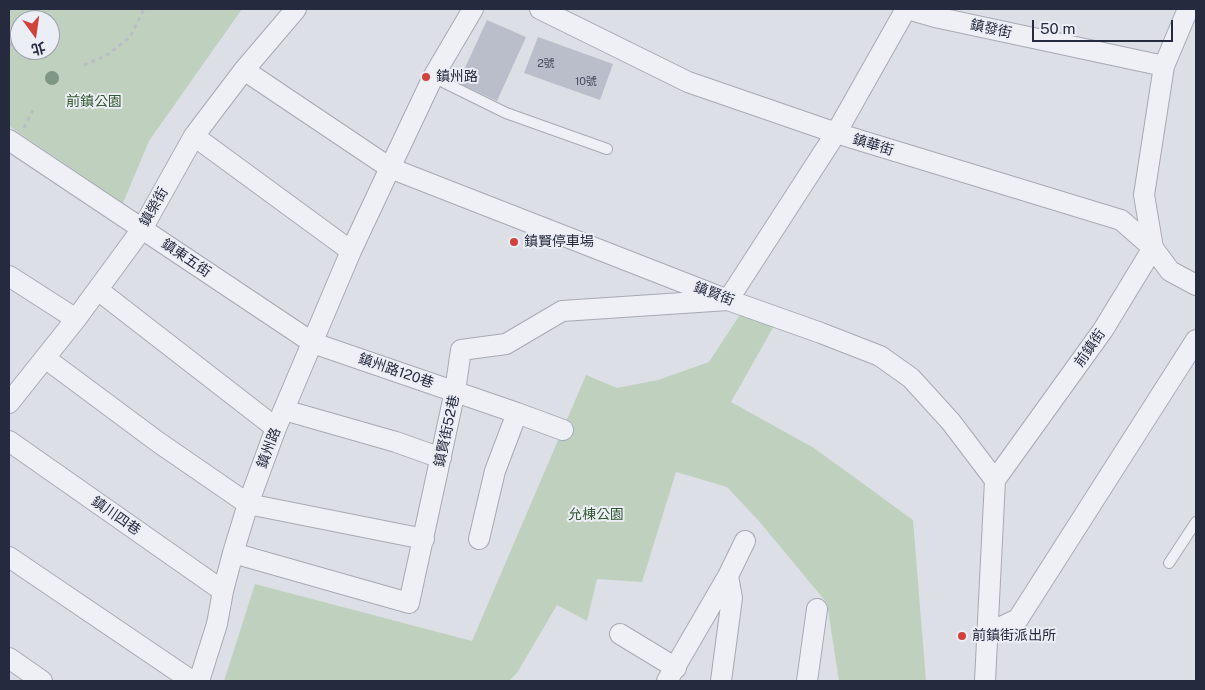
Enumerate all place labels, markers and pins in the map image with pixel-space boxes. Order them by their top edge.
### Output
place label: 鎮州路 [436,69,478,85]
marker: 鎮州路 [420,71,432,83]
place label: 鎮賢停車場 [524,234,594,250]
marker: 鎮賢停車場 [508,236,520,248]
place label: 前鎮街派出所 [972,628,1056,644]
marker: 前鎮街派出所 [956,630,968,642]

